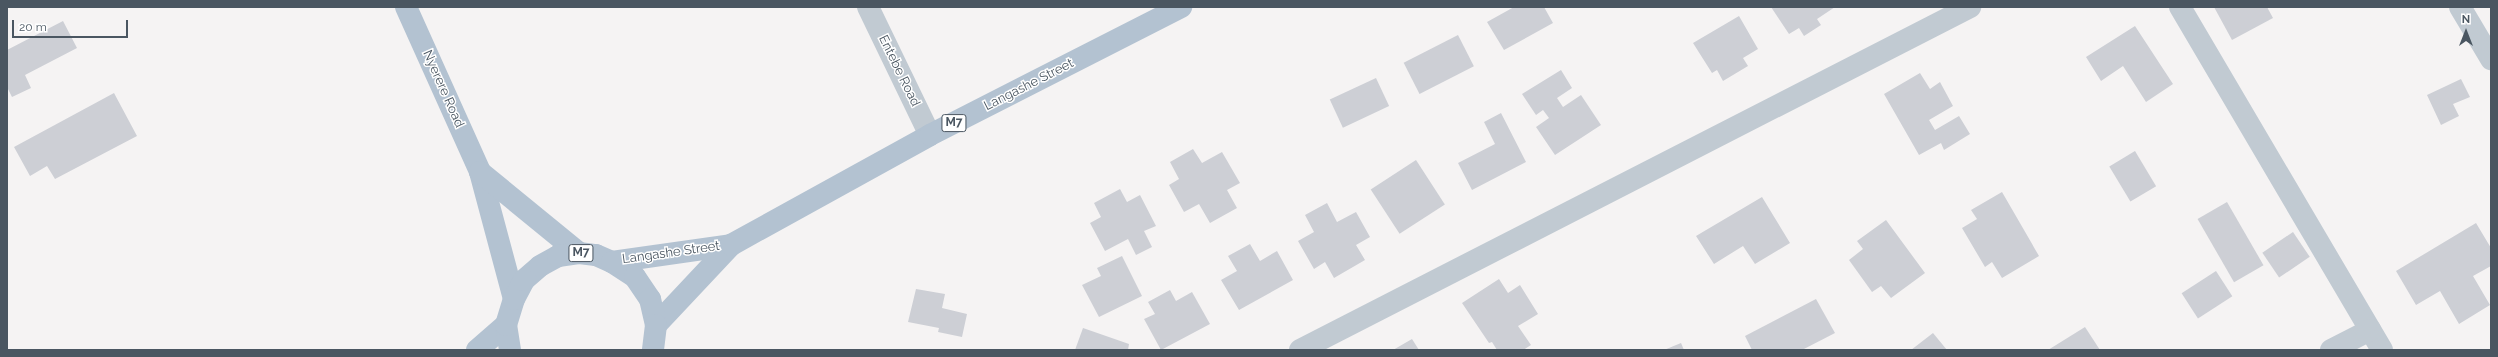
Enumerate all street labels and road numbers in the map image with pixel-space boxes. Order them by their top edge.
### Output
street label: Entebe Road [875,33,923,109]
street label: Nyerere Road [419,48,467,130]
street label: Langashe Street [982,56,1076,114]
road number: M7 [941,113,967,133]
street label: Langashe Street [621,238,721,268]
road number: M7 [568,243,594,263]

